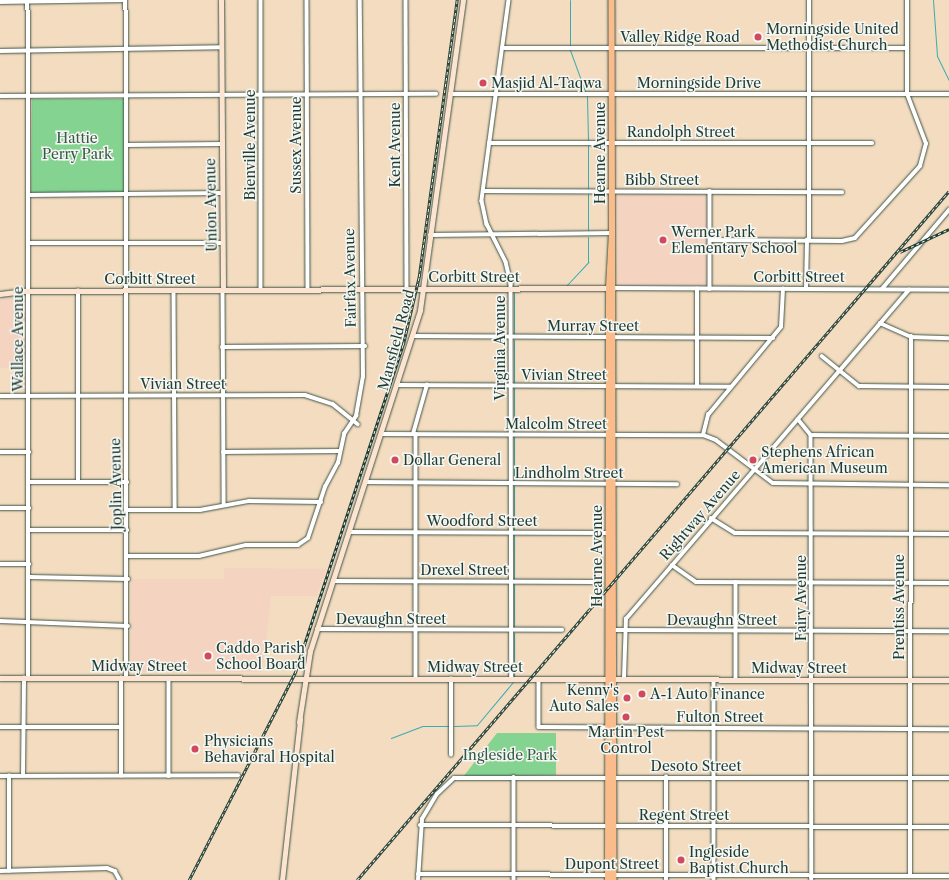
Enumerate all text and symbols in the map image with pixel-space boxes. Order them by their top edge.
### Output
place label: Morningside United Methodist Church [766,21,899,54]
street label: Valley Ridge Road [620,29,740,45]
marker: Morningside United Methodist Church [753,32,763,42]
place label: Masjid Al-Taqwa [491,75,602,91]
street label: Morningside Drive [637,75,761,91]
marker: Masjid Al-Taqwa [478,78,488,88]
street label: Bienville Avenue [242,89,258,201]
street label: Sussex Avenue [288,96,304,194]
street label: Kent Avenue [387,102,403,188]
street label: Hearne Avenue [592,102,608,204]
street label: Randolph Street [627,124,735,140]
park label: Hattie Perry Park [42,130,112,162]
street label: Union Avenue [202,158,220,252]
street label: Bibb Street [625,172,699,188]
place label: Werner Park Elementary School [671,224,798,256]
street label: Fairfax Avenue [341,228,359,328]
marker: Werner Park Elementary School [658,235,668,245]
street label: Corbitt Street [428,269,520,285]
street label: Corbitt Street [753,269,845,285]
street label: Corbitt Street [104,271,196,287]
street label: Wallace Avenue [10,286,26,392]
street label: Mansfield Road [374,288,418,392]
street label: Virginia Avenue [492,295,508,401]
street label: Murray Street [547,318,639,334]
street label: Vivian Street [521,367,607,383]
street label: Vivian Street [140,376,226,392]
street label: Malcolm Street [505,416,607,432]
street label: Joplin Avenue [107,438,125,530]
place label: Stephens African American Museum [761,444,888,476]
place label: Dollar General [403,452,501,468]
marker: Dollar General [390,455,400,465]
marker: Stephens African American Museum [748,455,758,465]
street label: Lindholm Street [515,465,623,481]
street label: Rightway Avenue [656,466,744,564]
street label: Hearne Avenue [589,505,605,607]
street label: Woodford Street [427,513,537,529]
street label: Fairy Avenue [793,554,809,642]
street label: Prentiss Avenue [891,554,907,660]
street label: Drexel Street [420,562,508,578]
street label: Devaughn Street [336,611,446,627]
street label: Devaughn Street [667,612,777,628]
place label: Caddo Parish School Board [216,640,306,672]
marker: Caddo Parish School Board [203,651,213,661]
street label: Midway Street [91,658,187,674]
street label: Midway Street [427,659,523,675]
street label: Midway Street [751,660,847,676]
place label: Kenny's Auto Sales [549,682,619,714]
place label: A-1 Auto Finance [650,686,766,702]
marker: A-1 Auto Finance [637,689,647,699]
marker: Kenny's Auto Sales [622,693,632,703]
street label: Fulton Street [676,709,764,725]
marker: Martin Pest Control [621,712,631,722]
place label: Martin Pest Control [588,724,664,756]
place label: Physicians Behavioral Hospital [204,733,335,766]
marker: Physicians Behavioral Hospital [189,743,201,755]
park label: Ingleside Park [463,747,557,763]
street label: Desoto Street [651,758,741,774]
street label: Regent Street [639,807,729,823]
place label: Ingleside Baptist Church [689,844,789,876]
marker: Ingleside Baptist Church [676,855,686,865]
street label: Dupont Street [565,856,659,872]

